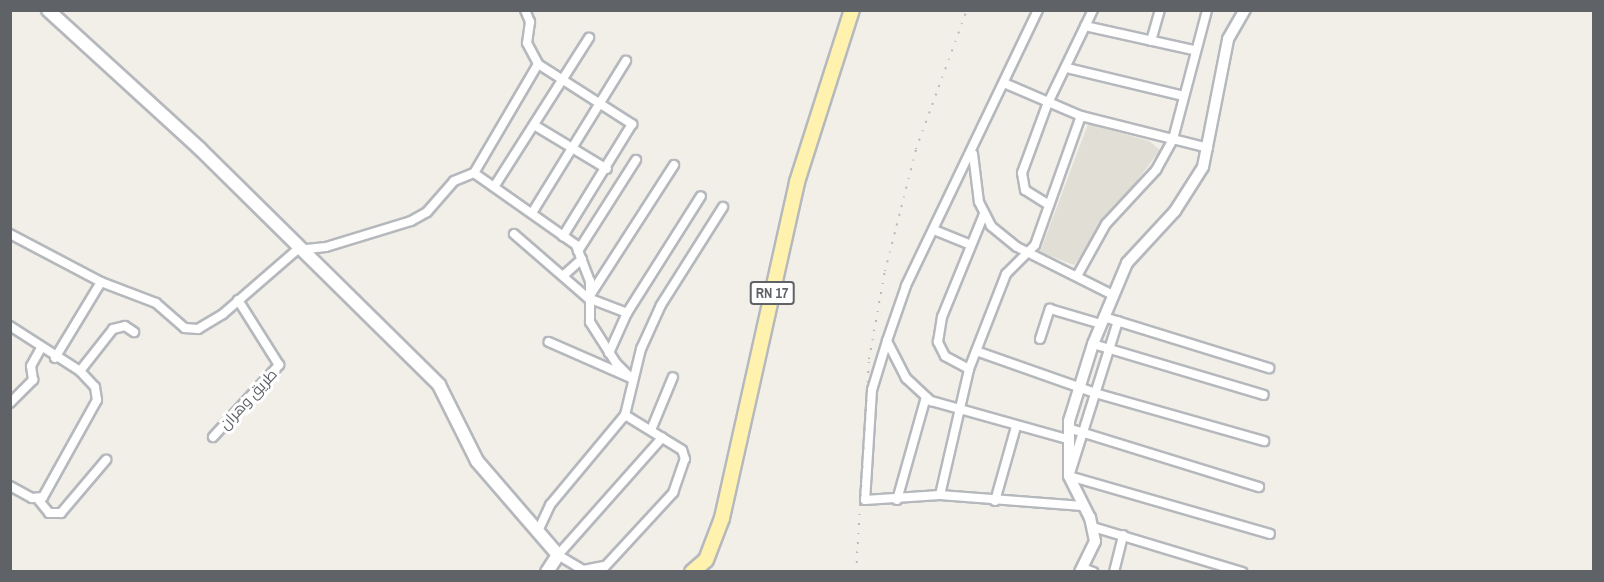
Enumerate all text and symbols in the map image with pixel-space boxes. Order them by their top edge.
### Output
road number: RN 17 [750,282,794,304]
street label: طريق وهران [215,365,281,433]

